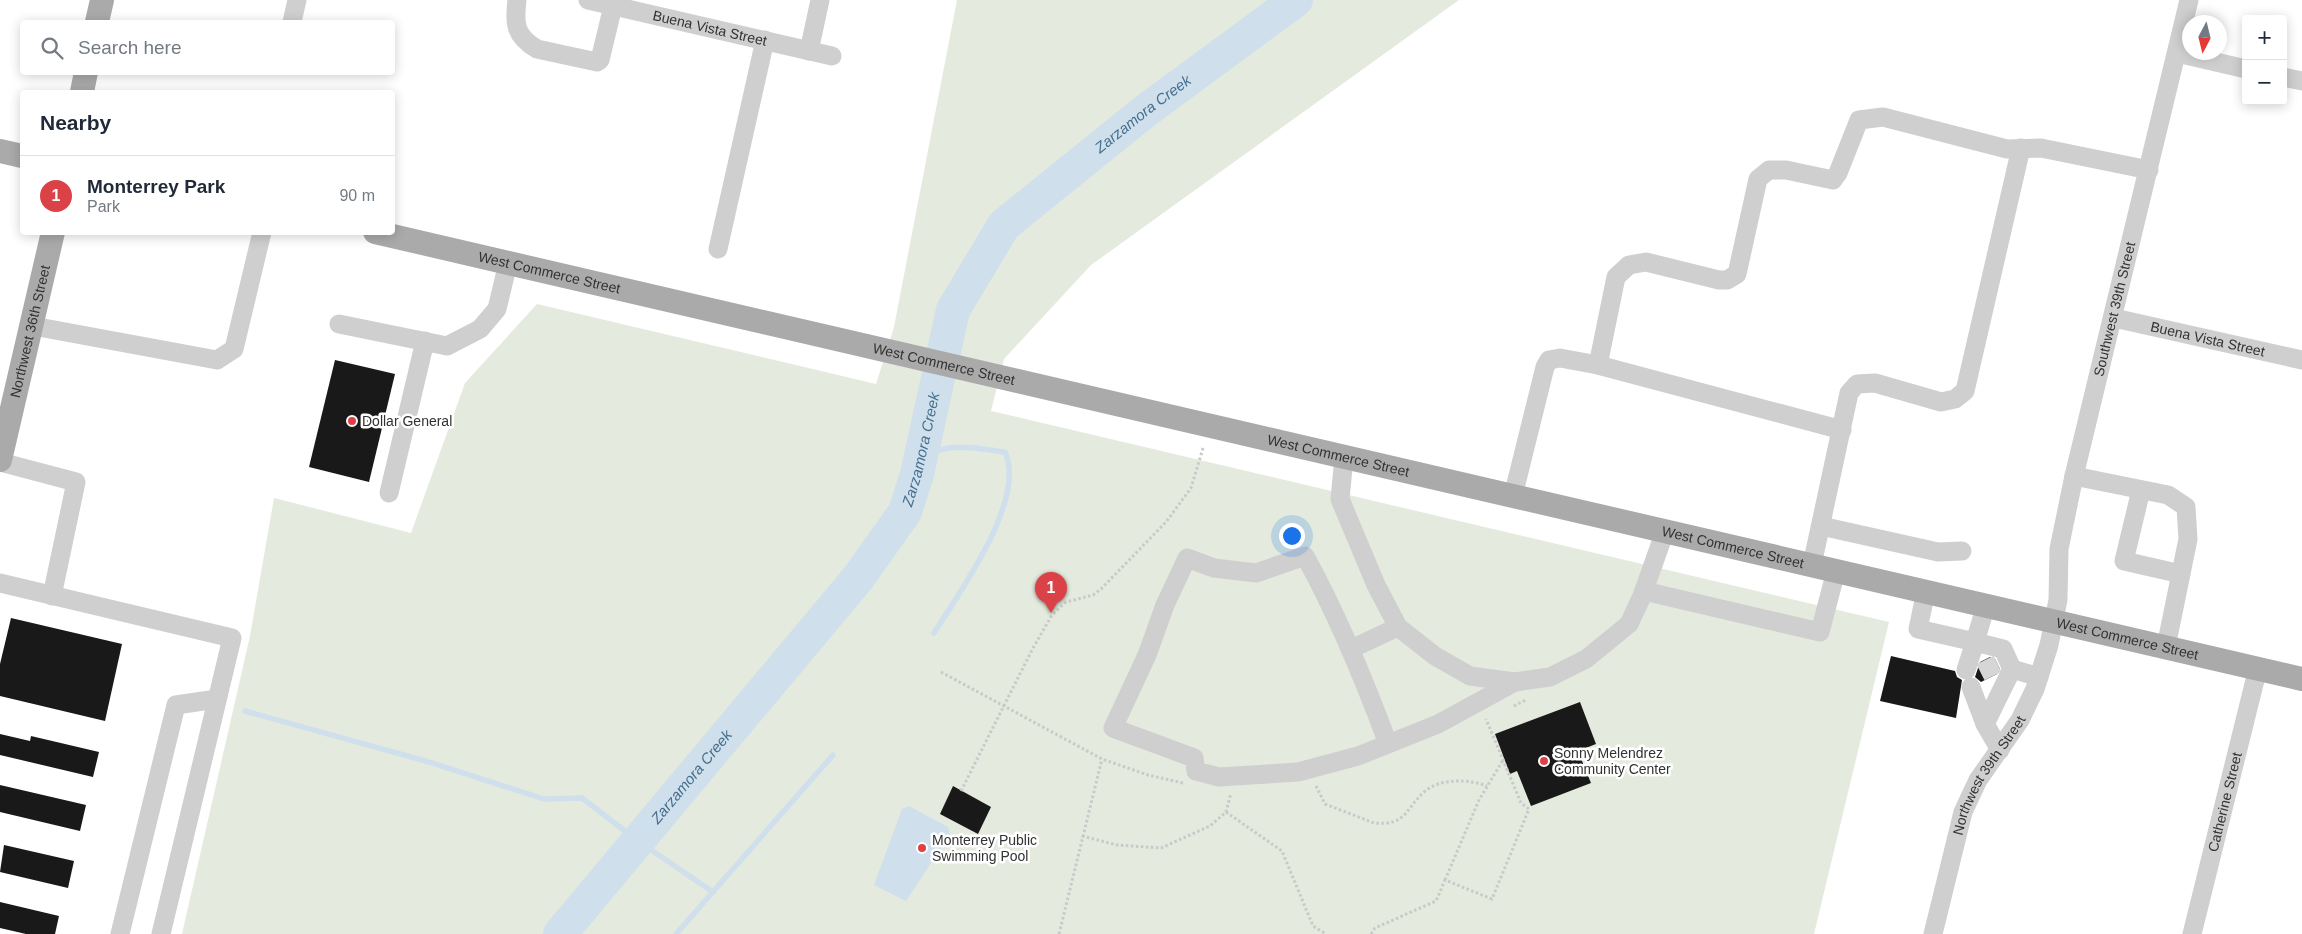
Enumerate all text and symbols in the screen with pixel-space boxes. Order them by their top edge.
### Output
street label: Buena Vista Street [651,7,769,49]
north arrow [2182,15,2227,60]
map controls [2242,15,2287,105]
button: + [2242,15,2287,60]
search box [20,20,395,75]
icon: search [38,34,66,62]
text: Search here [78,37,182,58]
button: − [2242,60,2287,105]
water label: Zarzamora Creek [1091,70,1195,157]
text: Nearby [40,111,111,134]
text: Monterrey Park [87,176,225,197]
text: 1 [52,187,60,204]
text: 90 m [339,187,375,204]
text: Park [87,198,120,215]
street label: Southwest 39th Street [2090,240,2138,378]
street label: West Commerce Street [477,248,622,297]
street label: Northwest 36th Street [7,263,53,399]
street label: Buena Vista Street [2149,318,2266,359]
street label: West Commerce Street [871,340,1017,388]
water label: Zarzamora Creek [898,389,943,509]
place label: Dollar General [362,413,452,429]
marker: Dollar General [346,415,358,427]
street label: West Commerce Street [1266,431,1411,480]
your location [1279,523,1305,549]
street label: West Commerce Street [1660,523,1806,571]
pin: 1 [1035,572,1067,613]
street label: West Commerce Street [2055,614,2200,663]
street label: Northwest 39th Street [1950,713,2029,837]
water label: Zarzamora Creek [647,725,736,827]
place label: Sonny Melendrez Community Center [1554,745,1671,777]
street label: Catherine Street [2205,750,2245,853]
marker: Sonny Melendrez Community Center [1538,755,1550,767]
place label: Monterrey Public Swimming Pool [932,832,1037,864]
marker: Monterrey Public Swimming Pool [916,842,928,854]

